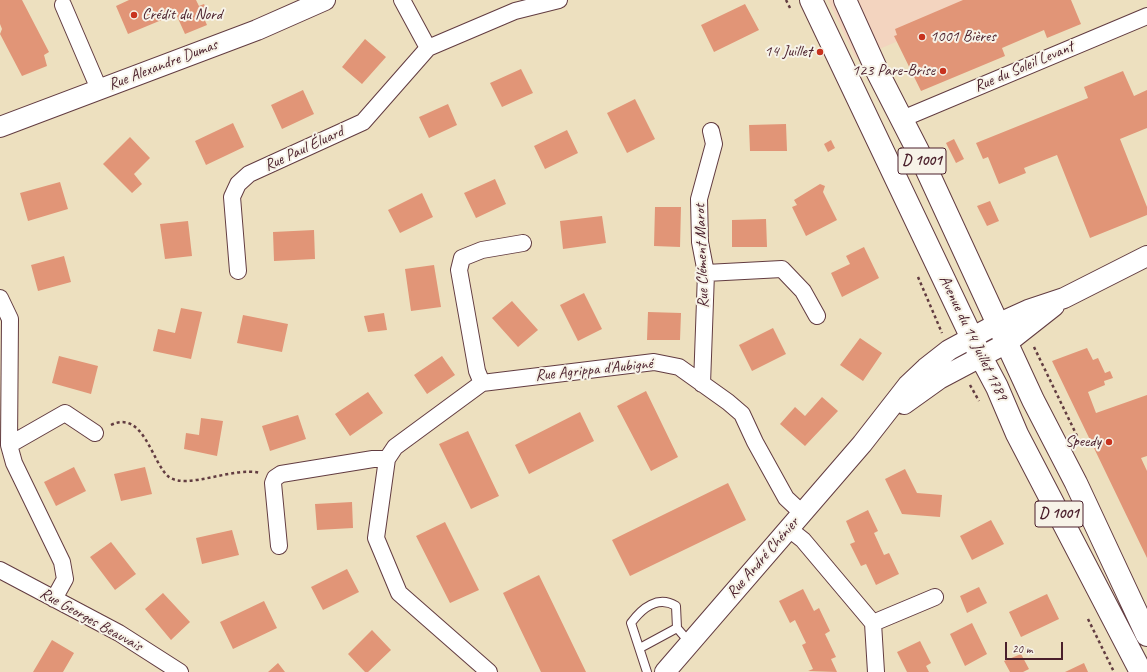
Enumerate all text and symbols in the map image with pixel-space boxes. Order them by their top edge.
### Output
place label: Crédit du Nord [142,5,222,25]
marker: Crédit du Nord [129,10,139,20]
place label: 1001 Bières [930,27,996,47]
marker: 1001 Bières [917,32,927,42]
street label: Rue Alexandre Dumas [106,35,220,95]
street label: Rue du Soleil Levant [971,37,1077,97]
place label: 14 Juillet [764,42,812,62]
marker: 14 Juillet [815,47,825,57]
place label: 123 Pare-Brise [852,61,935,81]
marker: 123 Pare-Brise [938,66,948,76]
street label: Rue Paul Éluard [261,122,347,176]
road number: D 1001 [898,148,946,174]
street label: Rue Clément Marot [691,204,713,308]
street label: Avenue du 14 Juillet 1789 [934,272,1012,404]
street label: Rue Agrippa d'Aubigné [534,354,654,386]
place label: Speedy [1065,432,1101,452]
marker: Speedy [1104,437,1114,447]
road number: D 1001 [1035,501,1083,527]
street label: Rue André Chénier [723,514,803,602]
street label: Rue Georges Beauvais [36,584,146,656]
scale bar [1007,634,1065,660]
text: 20 m [1012,641,1032,657]

